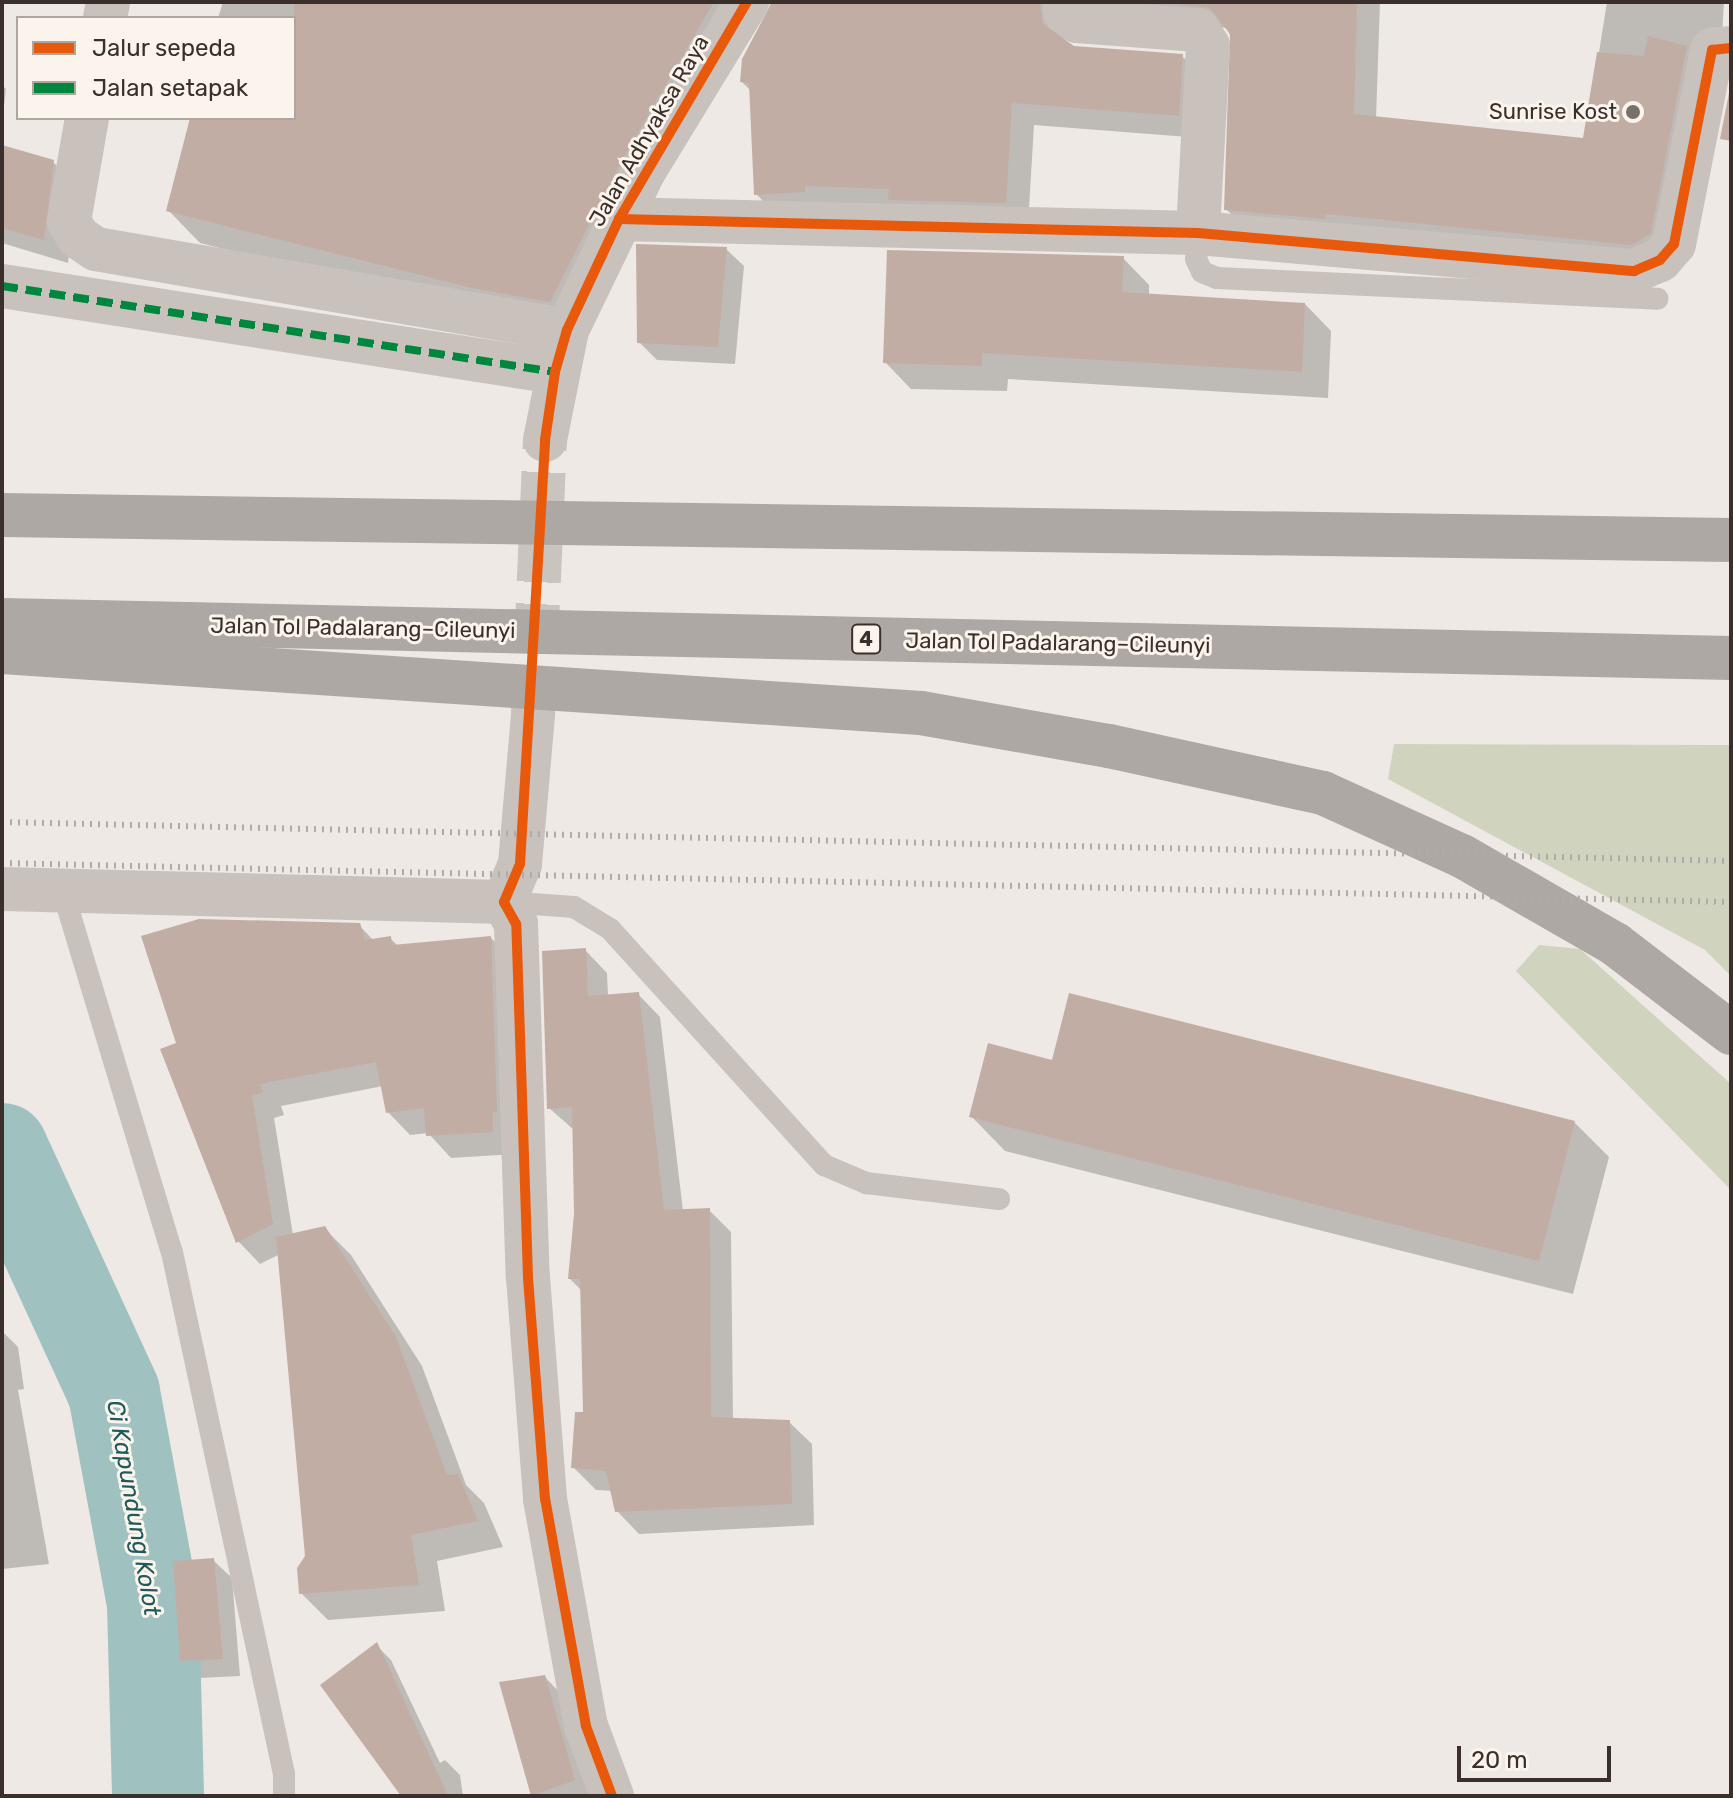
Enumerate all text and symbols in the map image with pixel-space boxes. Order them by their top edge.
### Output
legend [16,16,296,120]
street label: Jalan Adhyaksa Raya [583,30,715,232]
text: Jalur sepeda [92,34,236,62]
text: Jalan setapak [92,74,248,102]
place label: Sunrise Kost [1489,99,1617,125]
marker: Sunrise Kost [1624,103,1642,121]
street label: Jalan Tol Padalarang–Cileunyi [210,612,516,644]
road number: 4 [850,623,882,655]
street label: Jalan Tol Padalarang–Cileunyi [905,627,1211,659]
water label: Ci Kapundung Kolot [100,1398,166,1618]
scale bar [1461,1730,1615,1780]
text: 20 m [1471,1746,1528,1774]

